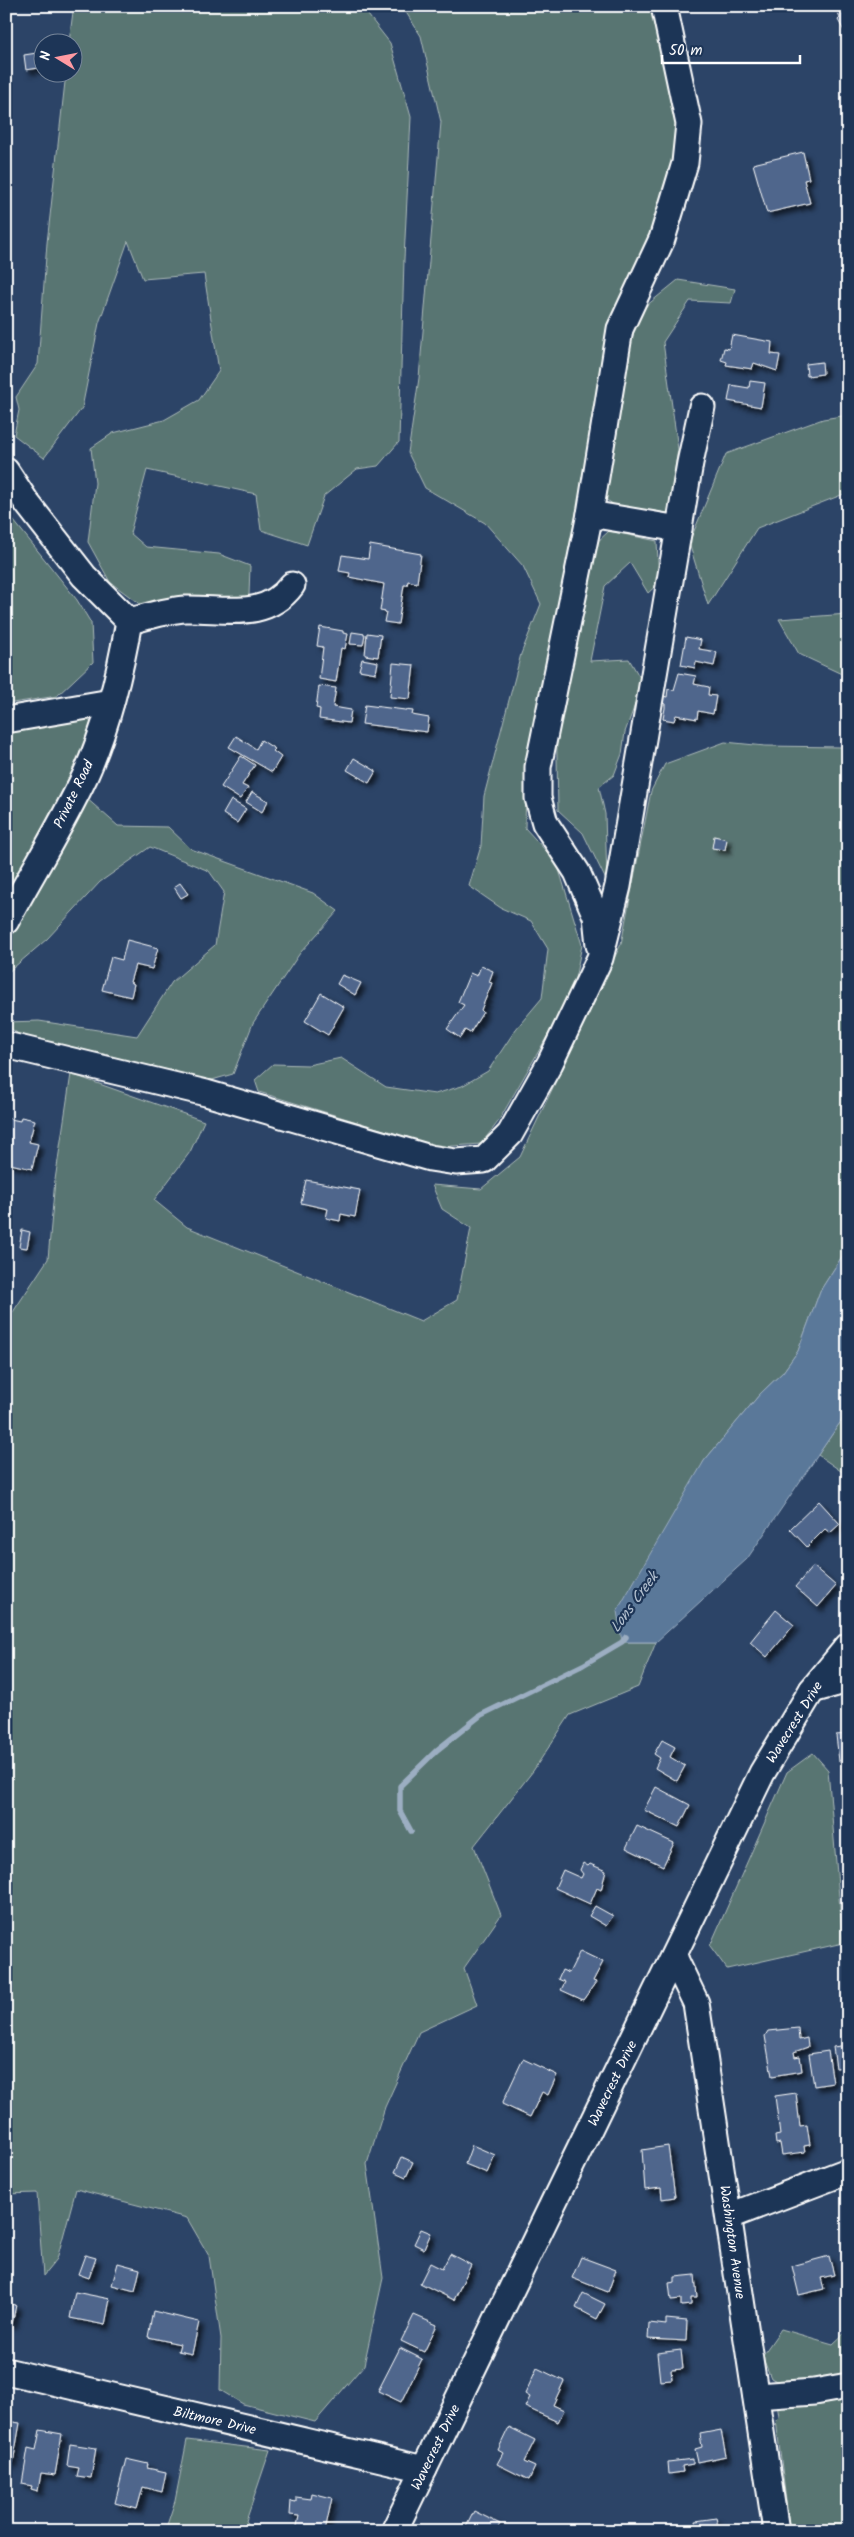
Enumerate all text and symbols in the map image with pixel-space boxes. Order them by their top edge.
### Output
north arrow [32,32,82,82]
scale bar [662,32,799,64]
text: 50 m [669,39,703,63]
text: N [35,49,58,62]
street label: Private Road [48,756,100,832]
water label: Lons Creek [605,1566,666,1638]
street label: Wavecrest Drive [761,1677,829,1768]
street label: Wavecrest Drive [583,2036,643,2130]
street label: Washington Avenue [713,2184,751,2301]
street label: Wavecrest Drive [406,2400,466,2494]
street label: Biltmore Drive [171,2401,259,2441]

